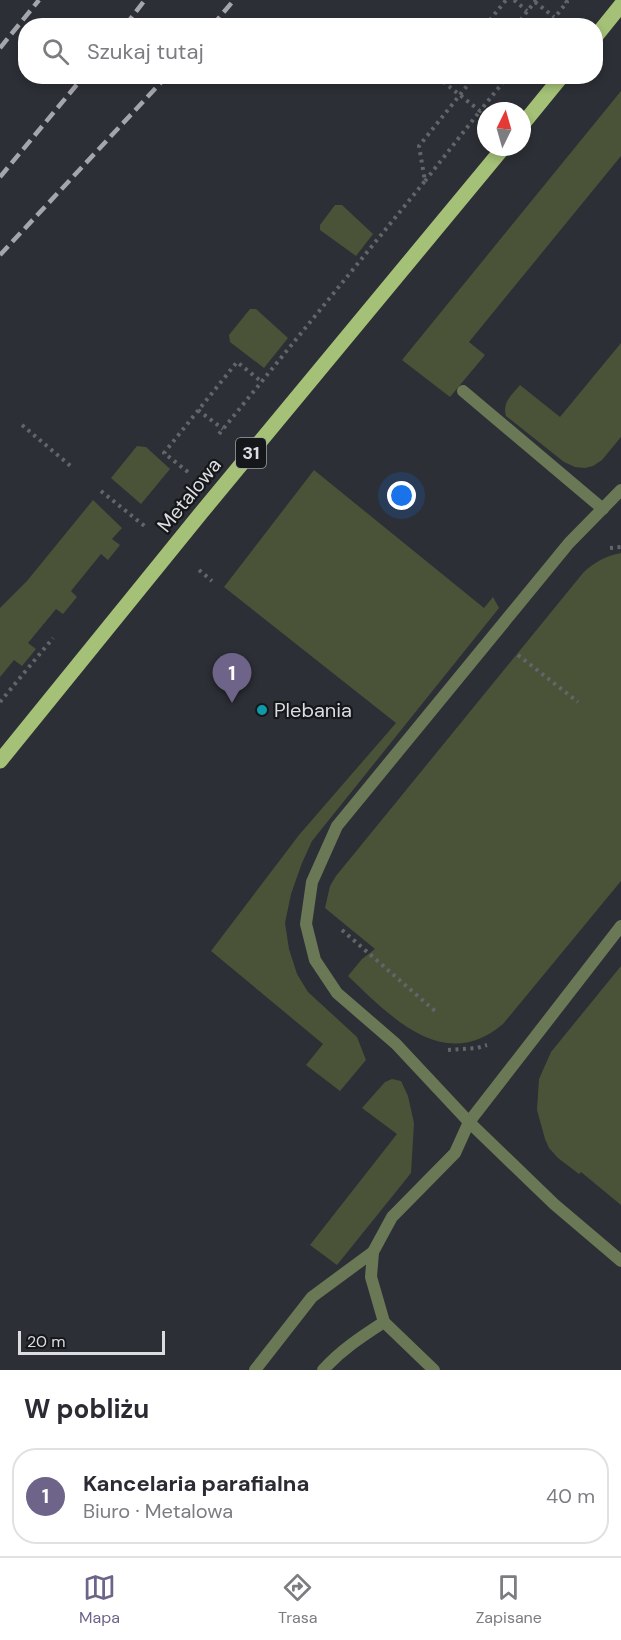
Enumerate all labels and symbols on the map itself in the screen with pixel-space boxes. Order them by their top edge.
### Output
north arrow [477,102,531,156]
road number: 31 [236,438,266,468]
street label: Metalowa [151,453,227,537]
your location [387,481,416,510]
pin: 1 [212,654,252,703]
place label: Plebania [274,697,352,723]
marker: Plebania [255,703,269,717]
scale bar [18,1328,165,1356]

